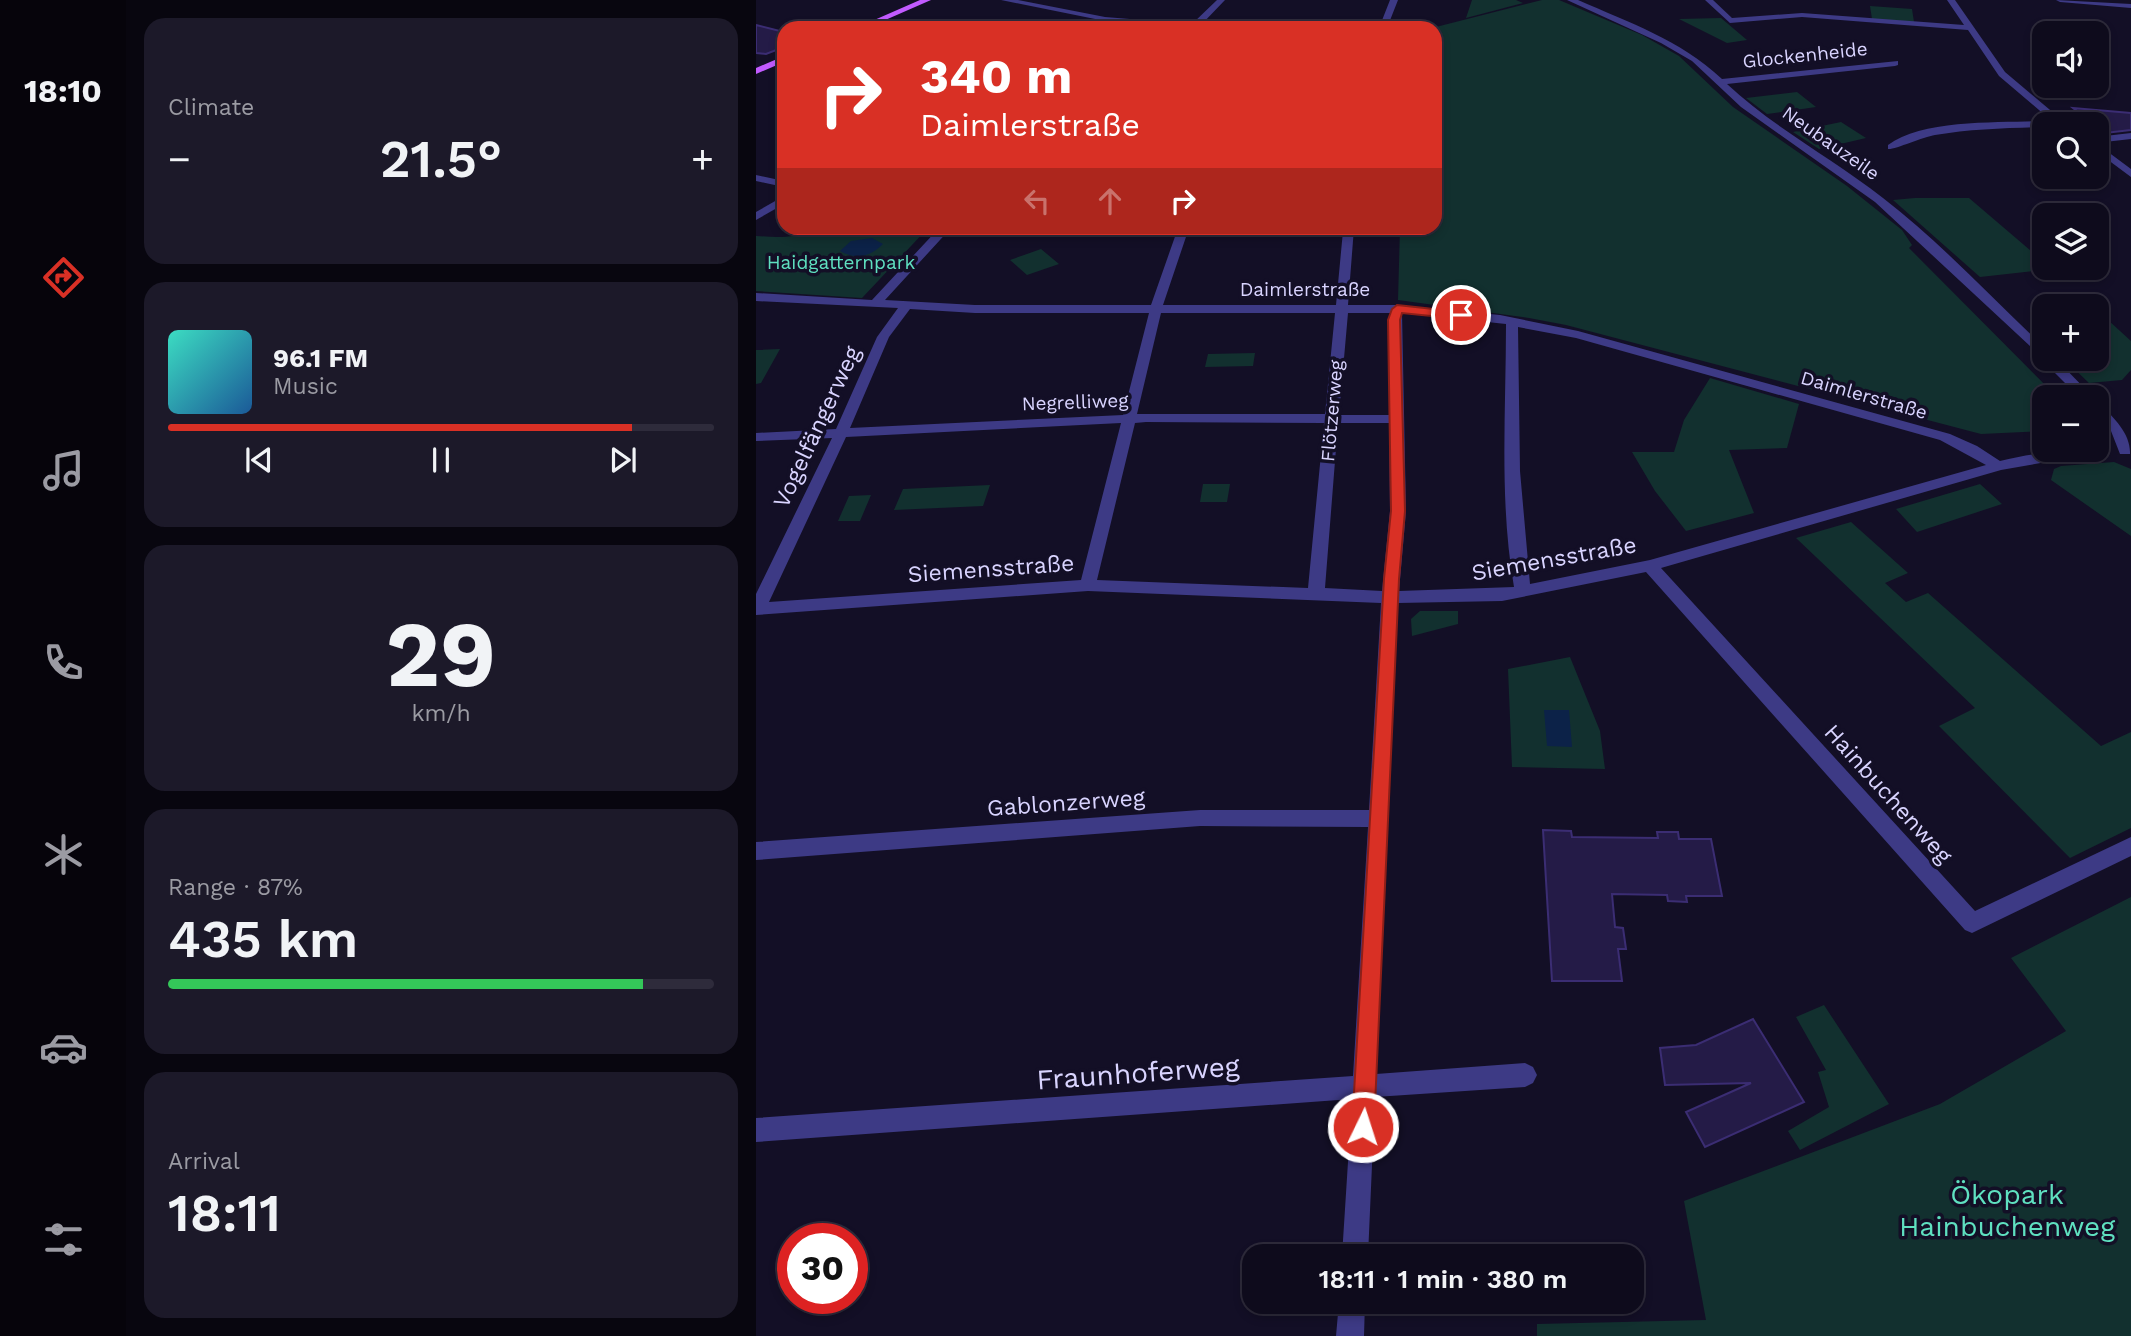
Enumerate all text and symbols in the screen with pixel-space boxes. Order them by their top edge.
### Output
map controls [2032,21,2109,462]
button: sound [2032,21,2109,98]
street label: Glockenheide [1741,37,1869,73]
text: 340 m [920,47,1072,105]
icon: right [805,49,896,140]
text: 18:10 [24,72,102,110]
text: Climate [168,94,254,121]
street label: Neubauzeile [1778,101,1884,185]
text: Daimlerstraße [920,106,1140,144]
button: search [2032,112,2109,189]
text: 21.5° [380,129,502,190]
text: − [168,137,191,181]
text: + [691,137,714,181]
icon: left [1018,182,1056,220]
icon: ahead [1091,182,1129,220]
icon: right [1164,182,1202,220]
button: layers [2032,203,2109,280]
park label: Haidgatternpark [767,251,915,274]
icon: directions [39,253,88,302]
street label: Daimlerstraße [1240,278,1370,301]
pin [1431,285,1491,345]
button: + [2032,294,2109,371]
icon: arrive [1442,296,1480,334]
street label: Vogelfängerweg [768,341,867,512]
text: 96.1 FM [273,343,368,373]
street label: Flötzerweg [1316,358,1348,463]
street label: Daimlerstraße [1798,366,1930,424]
text: Music [273,373,338,400]
button: − [2032,385,2109,462]
street label: Negrelliweg [1021,389,1130,415]
icon: previous [240,441,278,479]
icon: pause [422,441,460,479]
icon: next [604,441,642,479]
icon: music [39,446,88,495]
street label: Siemensstraße [1469,531,1639,587]
street label: Siemensstraße [907,550,1075,588]
text: 29 [386,601,496,708]
icon: phone [39,638,88,687]
text: km/h [411,700,471,727]
street label: Hainbuchenweg [1819,719,1958,870]
street label: Gablonzerweg [986,784,1147,822]
icon: climate [39,830,88,879]
text: Range · 87% [168,874,303,901]
text: 435 km [168,909,358,970]
icon: car [39,1023,88,1072]
street label: Fraunhoferweg [1035,1049,1241,1097]
position arrow [1326,1090,1400,1164]
text: Arrival [168,1148,240,1175]
park label: Ökopark Hainbuchenweg [1899,1178,2115,1243]
text: 18:11 [168,1183,281,1244]
icon: filters [39,1215,88,1264]
speed limit sign: 30 [777,1223,868,1314]
text: 18:11 · 1 min · 380 m [1319,1264,1567,1294]

